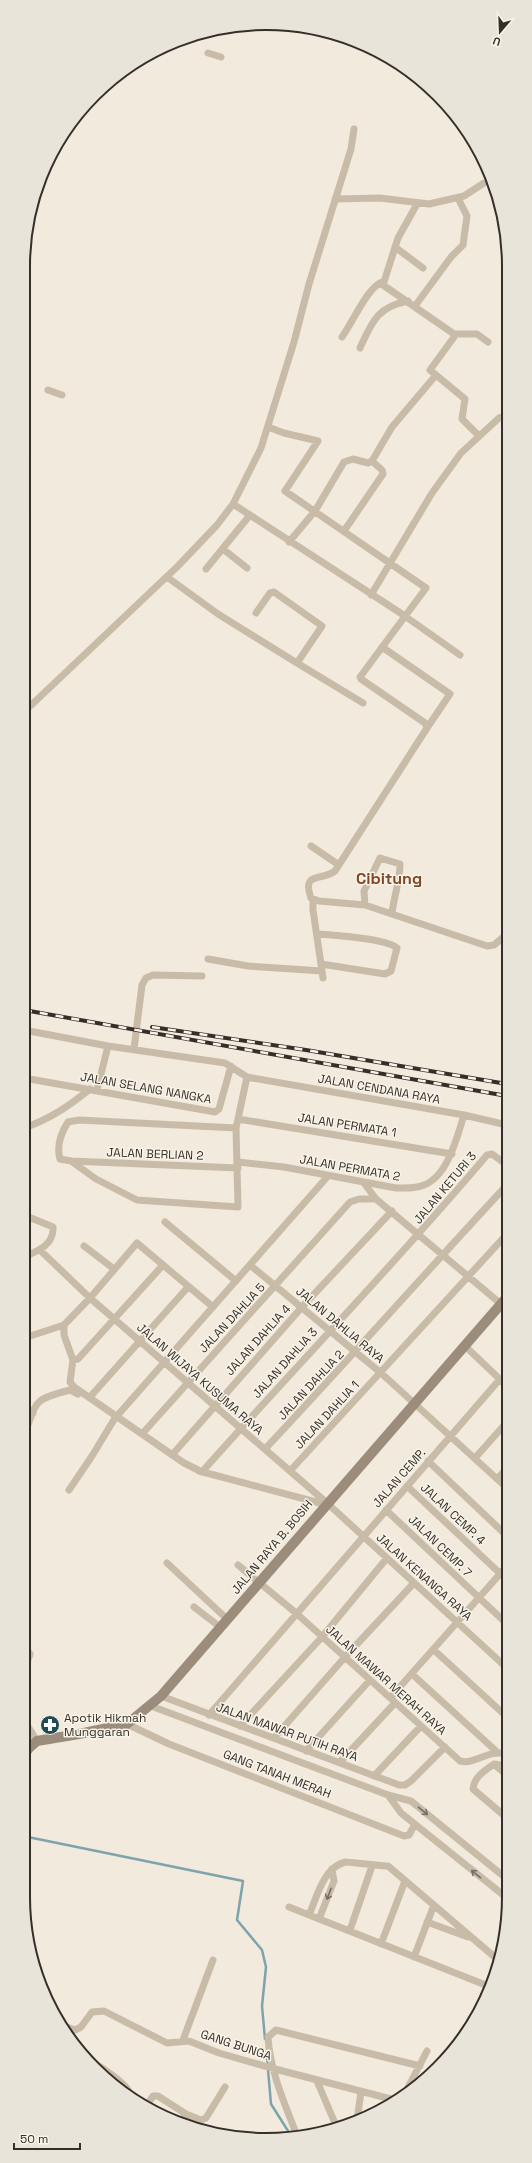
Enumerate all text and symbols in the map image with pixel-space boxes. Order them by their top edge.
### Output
north arrow [480,12,520,52]
text: U [491,34,503,49]
district label: Cibitung [356,868,422,889]
street label: JALAN SELANG NANGKA [79,1069,213,1107]
street label: JALAN CENDANA RAYA [317,1070,442,1108]
street label: JALAN PERMATA 1 [297,1109,397,1141]
street label: JALAN BERLIAN 2 [106,1144,204,1164]
street label: JALAN KETURI 3 [410,1149,480,1227]
street label: JALAN PERMATA 2 [298,1151,402,1185]
street label: JALAN DAHLIA 5 [195,1280,269,1356]
street label: JALAN DAHLIA RAYA [292,1283,388,1367]
street label: JALAN DAHLIA 4 [222,1301,294,1379]
street label: JALAN WIJAYA KUSUMA RAYA [133,1320,267,1439]
street label: JALAN DAHLIA 3 [249,1324,321,1402]
street label: JALAN DAHLIA 2 [274,1347,348,1423]
street label: JALAN DAHLIA 1 [291,1377,363,1453]
street label: JALAN CEMP. [369,1445,429,1511]
street label: JALAN CEMP. 4 [417,1480,489,1549]
street label: JALAN RAYA B. BOSIH [228,1497,316,1597]
street label: JALAN CEMP. 7 [405,1512,475,1581]
street label: JALAN KENANGA RAYA [373,1530,476,1625]
street label: JALAN MAWAR MERAH RAYA [322,1622,450,1739]
street label: JALAN MAWAR PUTIH RAYA [214,1699,361,1765]
place label: Apotik Hikmah Munggaran [64,1710,146,1740]
pharmacy icon: Apotik Hikmah Munggaran [39,1714,61,1736]
street label: GANG TANAH MERAH [221,1746,333,1802]
one-way arrow [417,1806,428,1815]
one-way arrow [471,1869,482,1878]
one-way arrow [324,1888,332,1900]
street label: GANG BUNGA [198,2026,274,2064]
scale bar [14,2125,80,2151]
text: 50 m [20,2131,48,2147]

